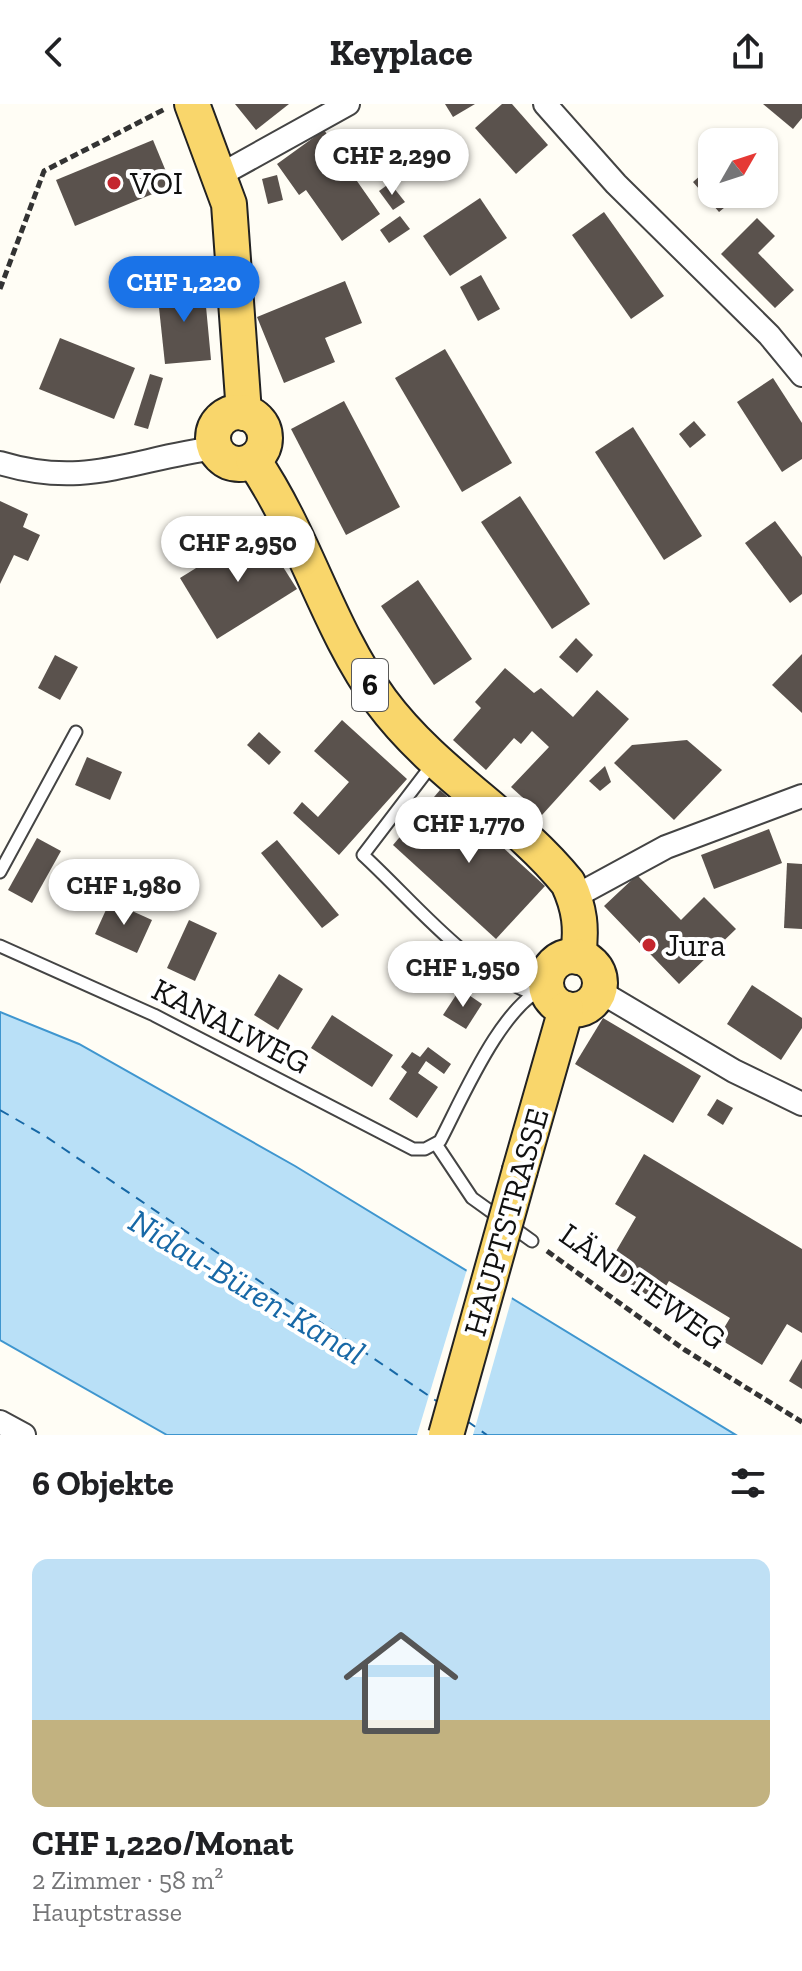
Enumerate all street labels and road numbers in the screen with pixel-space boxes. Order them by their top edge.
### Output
road number: 6 [352,659,388,711]
street label: KANALWEG [146,970,316,1082]
street label: HAUPTSTRASSE [455,1104,557,1340]
street label: LÄNDTEWEG [553,1215,733,1357]

